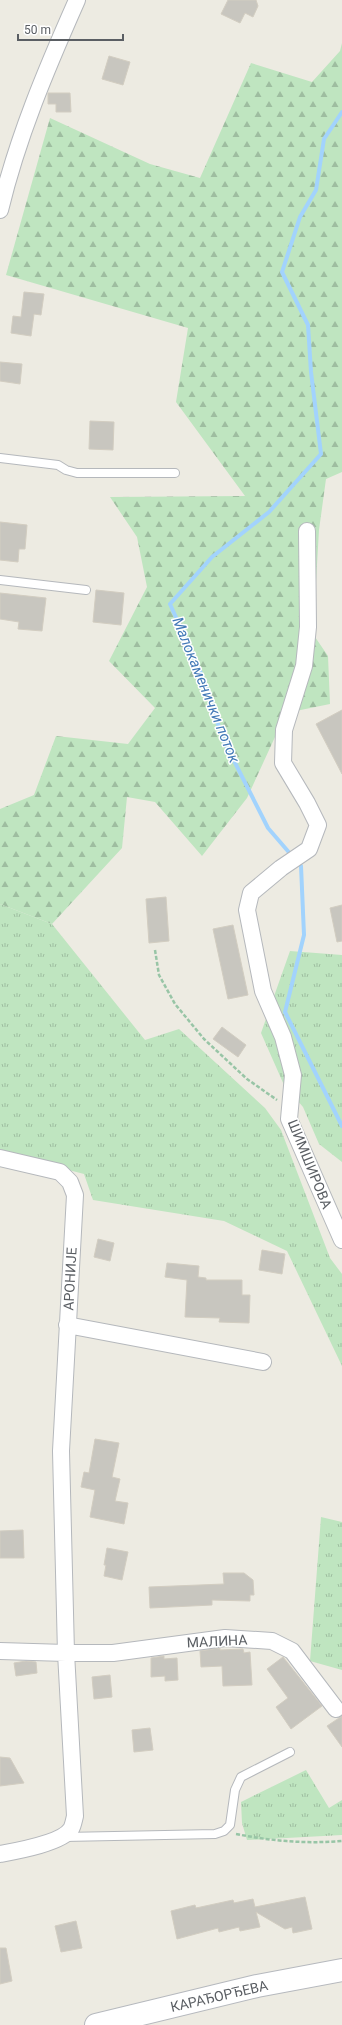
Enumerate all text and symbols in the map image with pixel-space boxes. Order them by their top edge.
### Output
scale bar [18,16,123,42]
text: 50 m [24,23,51,37]
water label: Малокаменички поток [168,614,244,767]
street label: ШИМШИРОВА [285,1117,335,1211]
street label: АРОНИЈЕ [60,1247,80,1311]
street label: МАЛИНА [186,1631,248,1651]
street label: КАРАЂОРЂЕВА [169,1977,269,2015]

